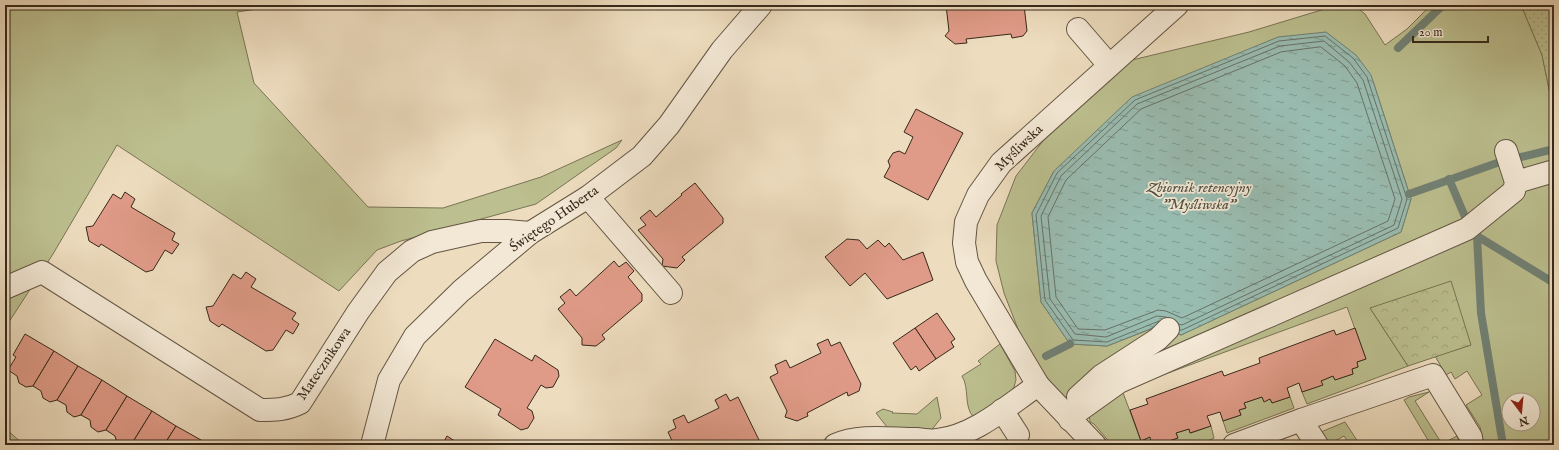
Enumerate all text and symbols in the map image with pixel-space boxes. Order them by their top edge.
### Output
scale bar [1413,18,1488,44]
text: 20 m [1419,25,1442,40]
street label: Myśliwska [991,120,1047,175]
water label: Zbiornik retencyjny "Myśliwska" [1145,178,1252,214]
street label: Świętego Huberta [505,180,603,256]
street label: Matecznikowa [293,323,356,404]
north arrow [1501,392,1541,432]
text: N [1517,412,1531,429]

